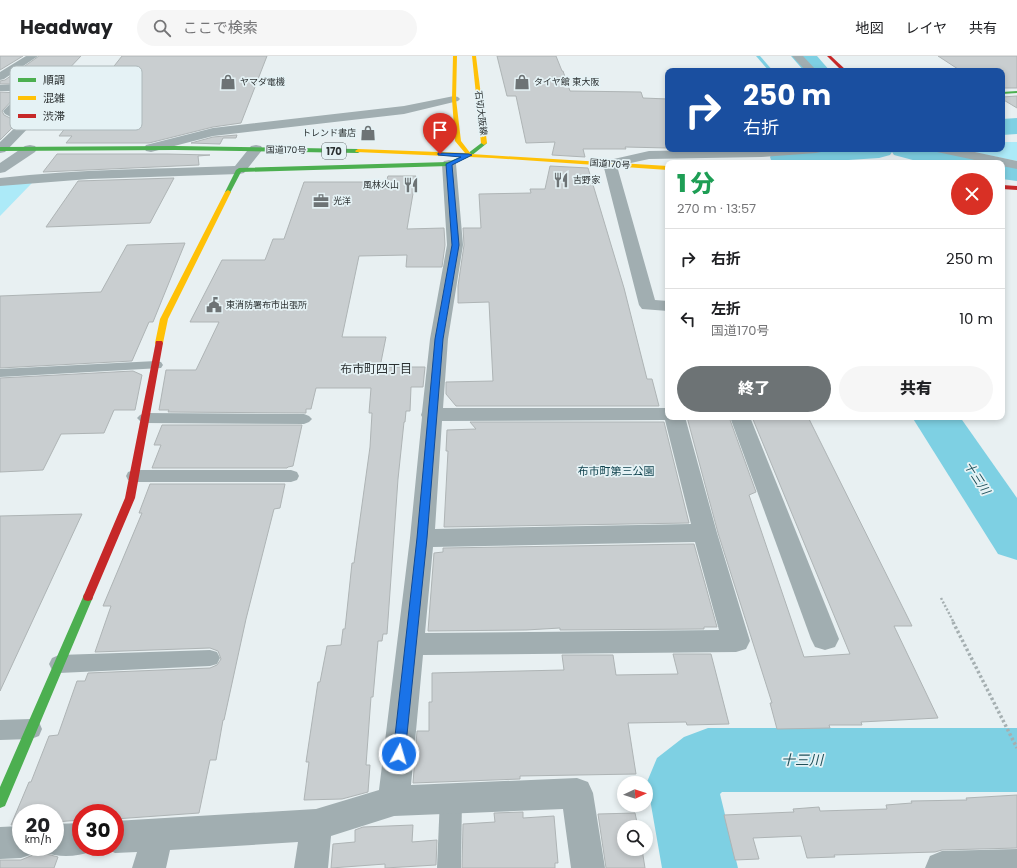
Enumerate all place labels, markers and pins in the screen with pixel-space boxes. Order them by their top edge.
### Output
shop icon: ヤマダ電機 [219,73,237,91]
shop icon: タイヤ館 東大阪 [513,73,531,91]
place label: ヤマダ電機 [240,76,285,88]
place label: タイヤ館 東大阪 [534,76,599,88]
pin [423,113,457,154]
shop icon: トレンド書店 [359,124,377,142]
place label: トレンド書店 [302,127,356,139]
restaurant icon: 吉野家 [552,171,570,189]
place label: 吉野家 [573,174,601,186]
restaurant icon: 風林火山 [402,176,420,194]
place label: 風林火山 [363,179,399,191]
office icon: 光洋 [312,192,330,210]
place label: 光洋 [333,195,351,207]
public building icon: 東消防署布市出張所 [205,296,223,314]
place label: 東消防署布市出張所 [226,299,307,311]

